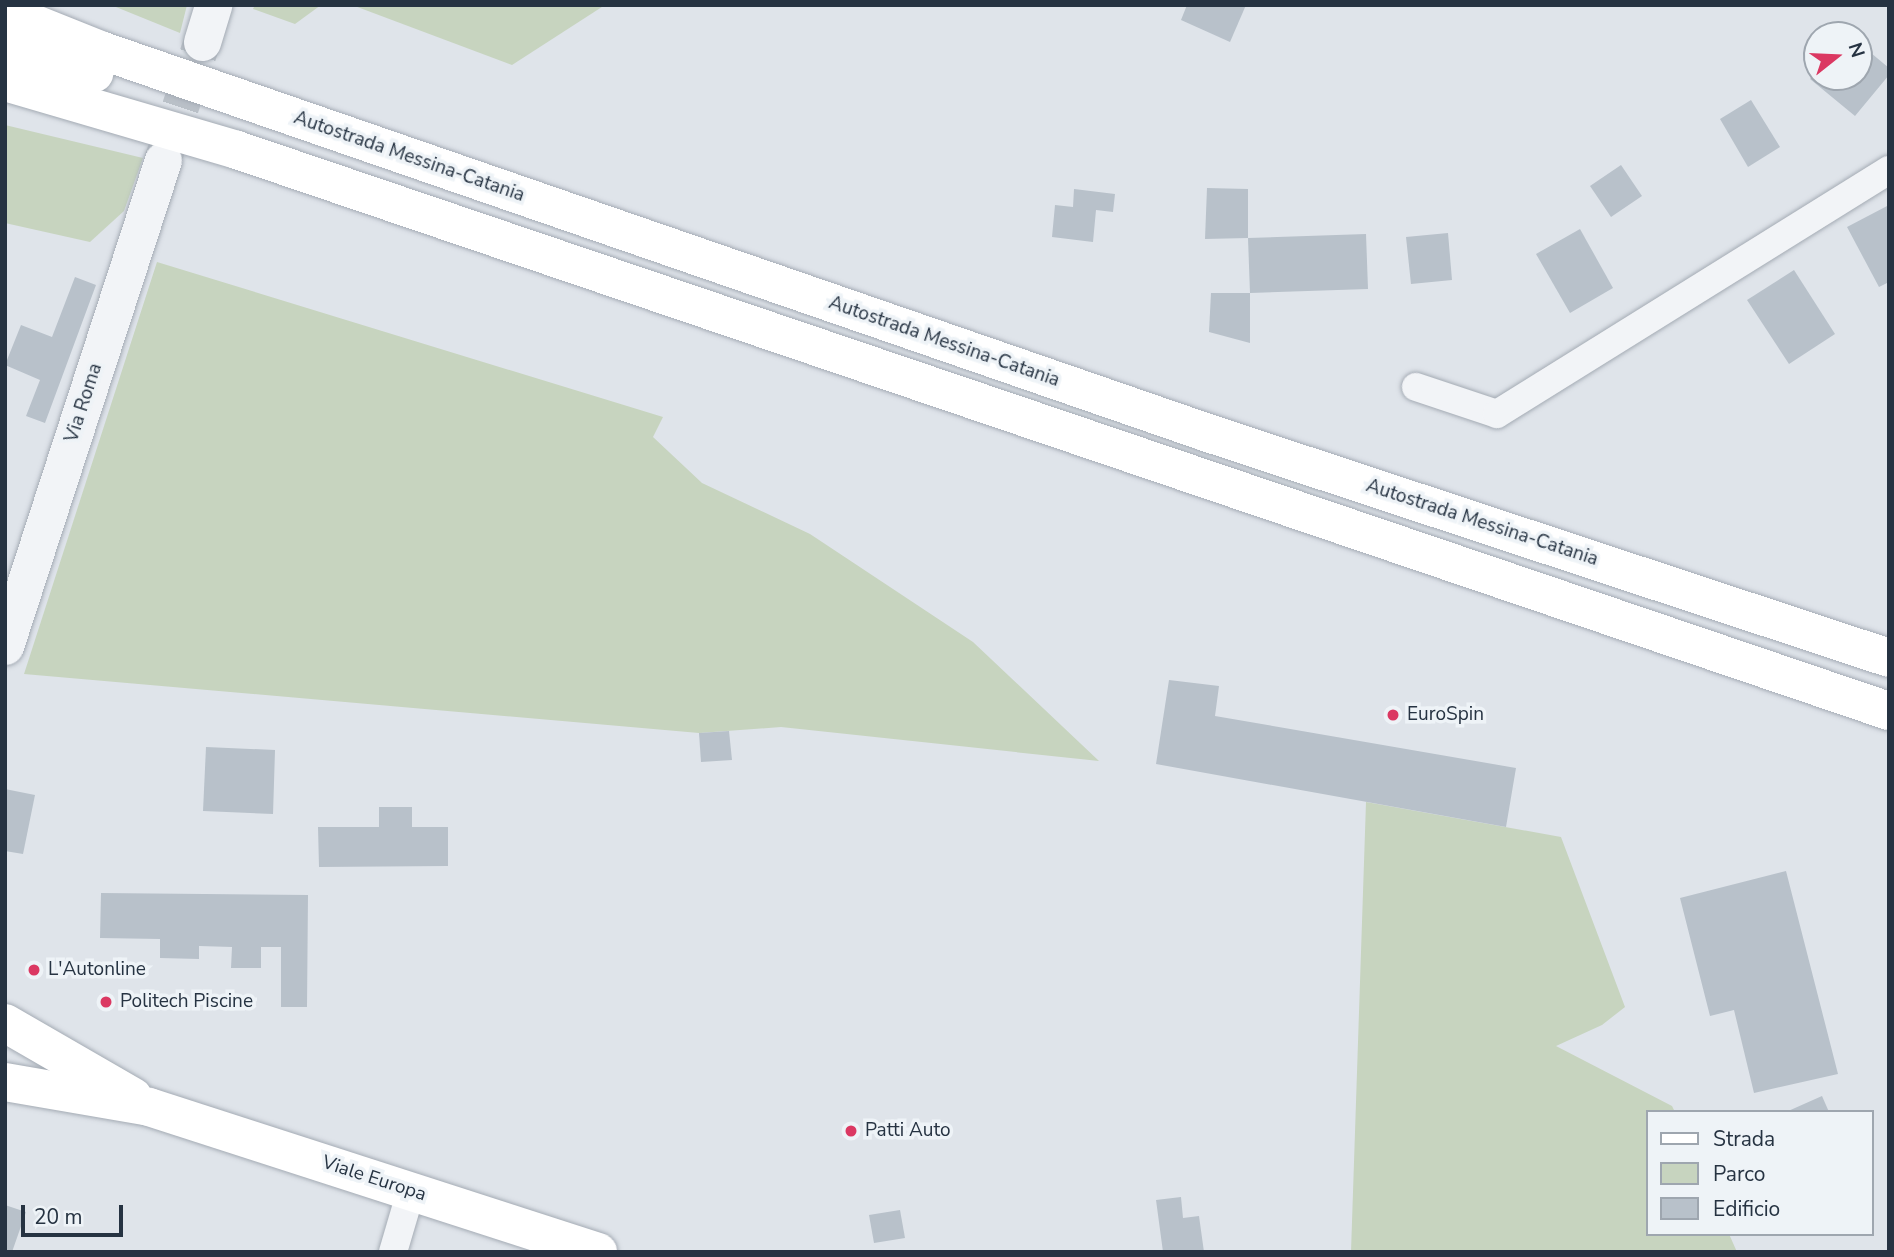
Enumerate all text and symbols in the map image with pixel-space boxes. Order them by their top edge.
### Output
north arrow [1803,21,1873,91]
text: N [1842,39,1871,61]
street label: Autostrada Messina-Catania [291,107,527,207]
street label: Autostrada Messina-Catania [826,292,1062,392]
street label: Via Roma [61,361,107,445]
street label: Autostrada Messina-Catania [1363,475,1601,571]
place label: EuroSpin [1407,704,1484,726]
marker: EuroSpin [1385,707,1401,723]
place label: L'Autonline [48,959,146,981]
marker: L'Autonline [26,962,42,978]
place label: Politech Piscine [120,991,253,1013]
marker: Politech Piscine [98,994,114,1010]
legend [1646,1110,1873,1236]
place label: Patti Auto [865,1120,951,1142]
marker: Patti Auto [843,1123,859,1139]
text: Strada [1713,1125,1775,1153]
street label: Viale Europa [319,1151,429,1207]
text: Parco [1713,1160,1766,1188]
scale bar [24,1190,126,1234]
text: Edificio [1713,1195,1780,1223]
text: 20 m [34,1203,83,1231]

